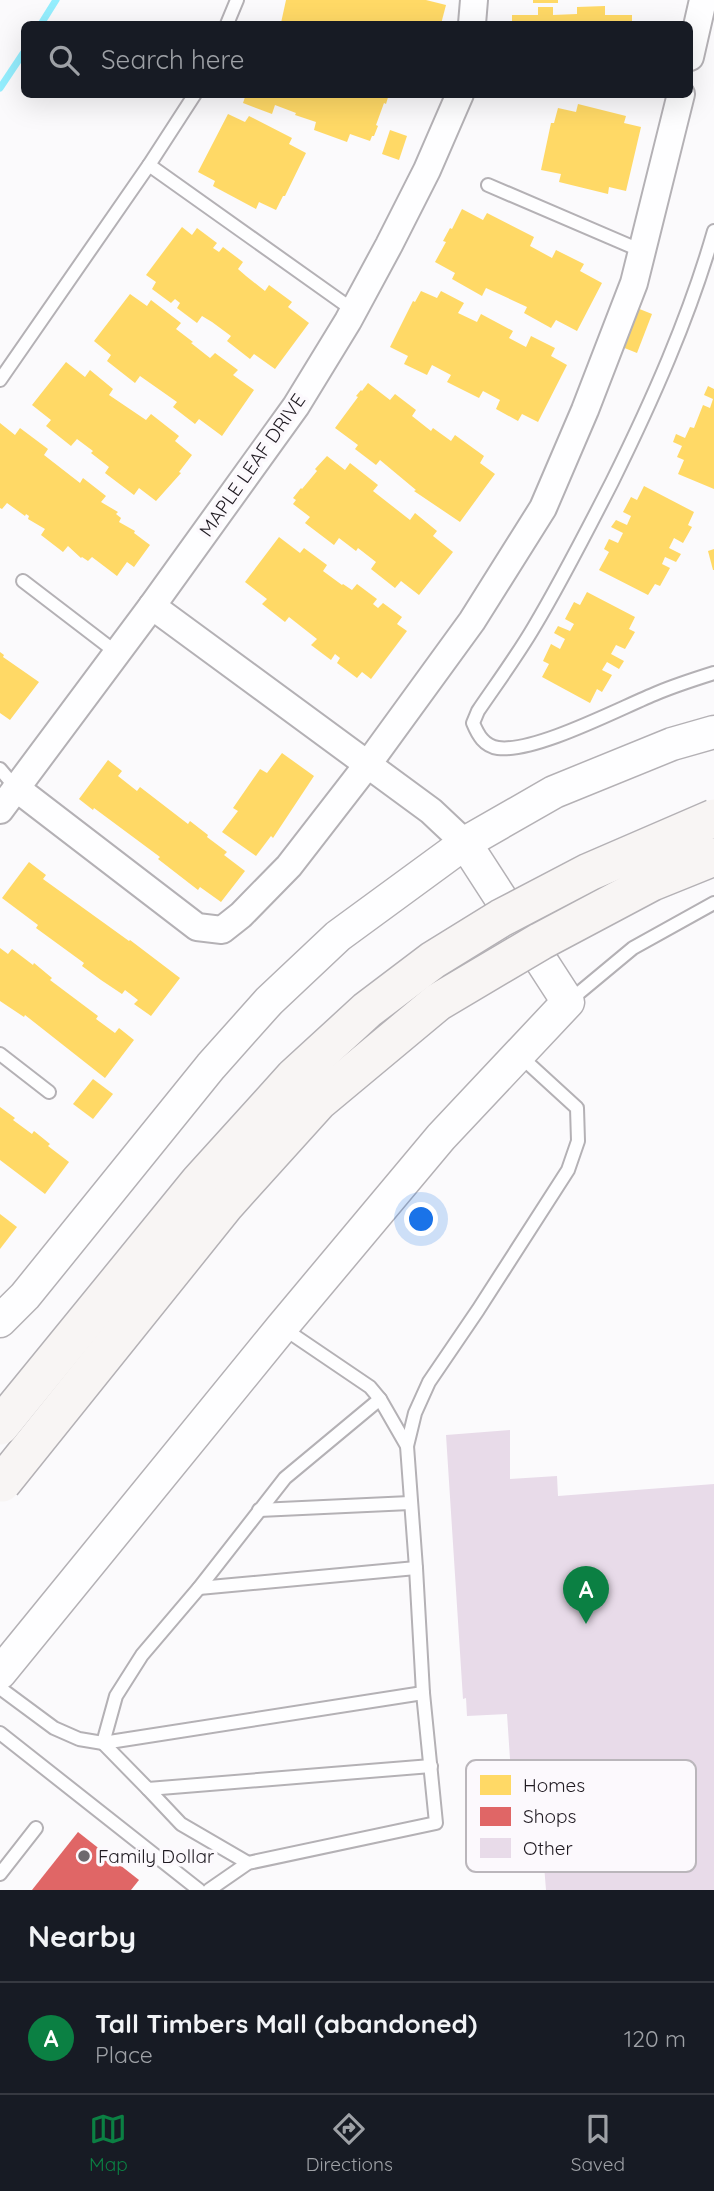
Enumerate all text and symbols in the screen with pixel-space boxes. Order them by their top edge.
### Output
search box [21,21,693,98]
icon: search [45,41,83,79]
text: Search here [101,43,245,76]
street label: MAPLE LEAF DRIVE [194,389,310,541]
your location [404,1202,438,1236]
pin: A [563,1566,609,1624]
legend [466,1760,696,1872]
text: Homes [523,1773,585,1797]
text: Shops [523,1804,576,1828]
text: Other [523,1836,574,1860]
place label: Family Dollar [98,1844,215,1868]
marker: Family Dollar [76,1848,92,1864]
text: Nearby [28,1917,136,1955]
text: Tall Timbers Mall (abandoned) [95,2007,477,2040]
text: A [44,2024,58,2053]
text: 120 m [624,2024,686,2053]
text: Place [95,2040,153,2069]
tab: Map [89,2110,128,2176]
tab: Directions [306,2110,393,2176]
tab: Saved [571,2110,625,2176]

